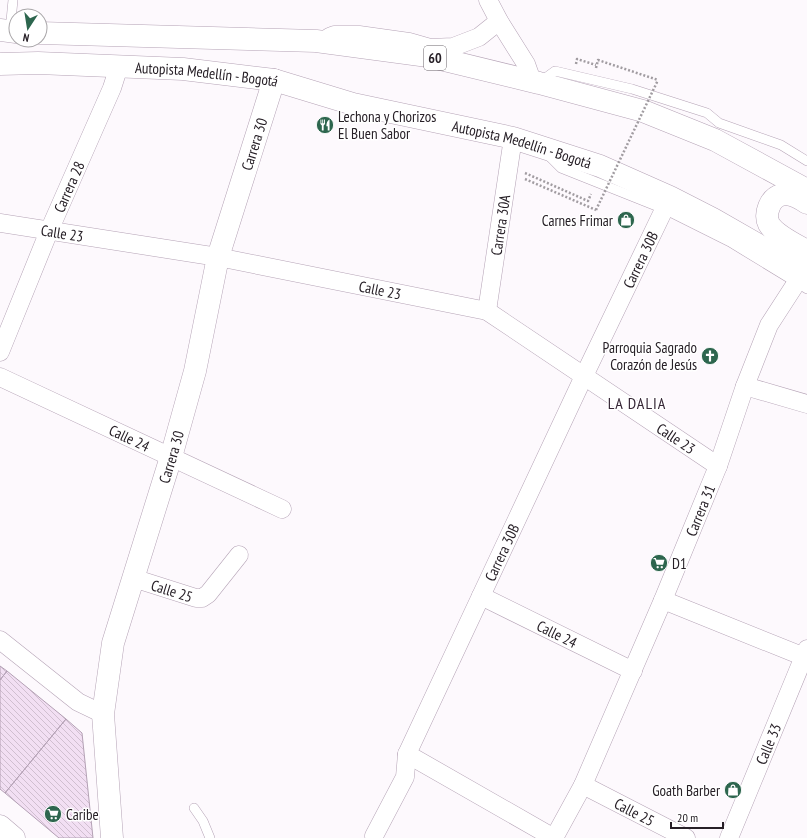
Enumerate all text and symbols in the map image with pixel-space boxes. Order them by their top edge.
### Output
north arrow [8,8,48,48]
text: N [22,30,30,45]
road number: 60 [424,46,446,70]
street label: Autopista Medellín - Bogotá [135,58,281,90]
place label: Lechona y Chorizos El Buen Sabor [338,107,436,143]
street label: Carrera 30 [237,115,271,173]
restaurant icon: Lechona y Chorizos El Buen Sabor [315,115,335,135]
street label: Autopista Medellín - Bogotá [450,116,594,172]
street label: Carrera 28 [49,158,88,215]
street label: Carrera 30A [486,192,514,257]
shop icon: Carnes Frimar [616,210,636,230]
place label: Carnes Frimar [542,211,614,230]
street label: Calle 23 [40,220,85,245]
street label: Carrera 30B [618,228,662,291]
street label: Calle 23 [357,276,403,303]
place label: Parroquia Sagrado Corazón de Jesús [603,338,697,374]
church icon: Parroquia Sagrado Corazón de Jesús [700,346,720,366]
district label: LA DALIA [608,393,666,413]
street label: Calle 23 [653,418,699,458]
street label: Calle 24 [106,420,153,455]
street label: Carrera 30 [154,428,188,485]
street label: Carrera 31 [681,482,719,539]
street label: Carrera 30B [480,521,523,584]
supermarket icon: D1 [649,553,669,573]
place label: D1 [672,554,687,573]
street label: Calle 25 [149,575,195,606]
street label: Calle 24 [534,616,581,652]
street label: Calle 33 [751,720,785,767]
shop icon: Goath Barber [723,780,743,800]
place label: Goath Barber [652,781,721,800]
street label: Calle 25 [611,793,658,830]
supermarket icon: Caribe [43,804,63,824]
scale bar [671,804,723,830]
place label: Caribe [66,805,99,824]
text: 20 m [677,810,698,825]

